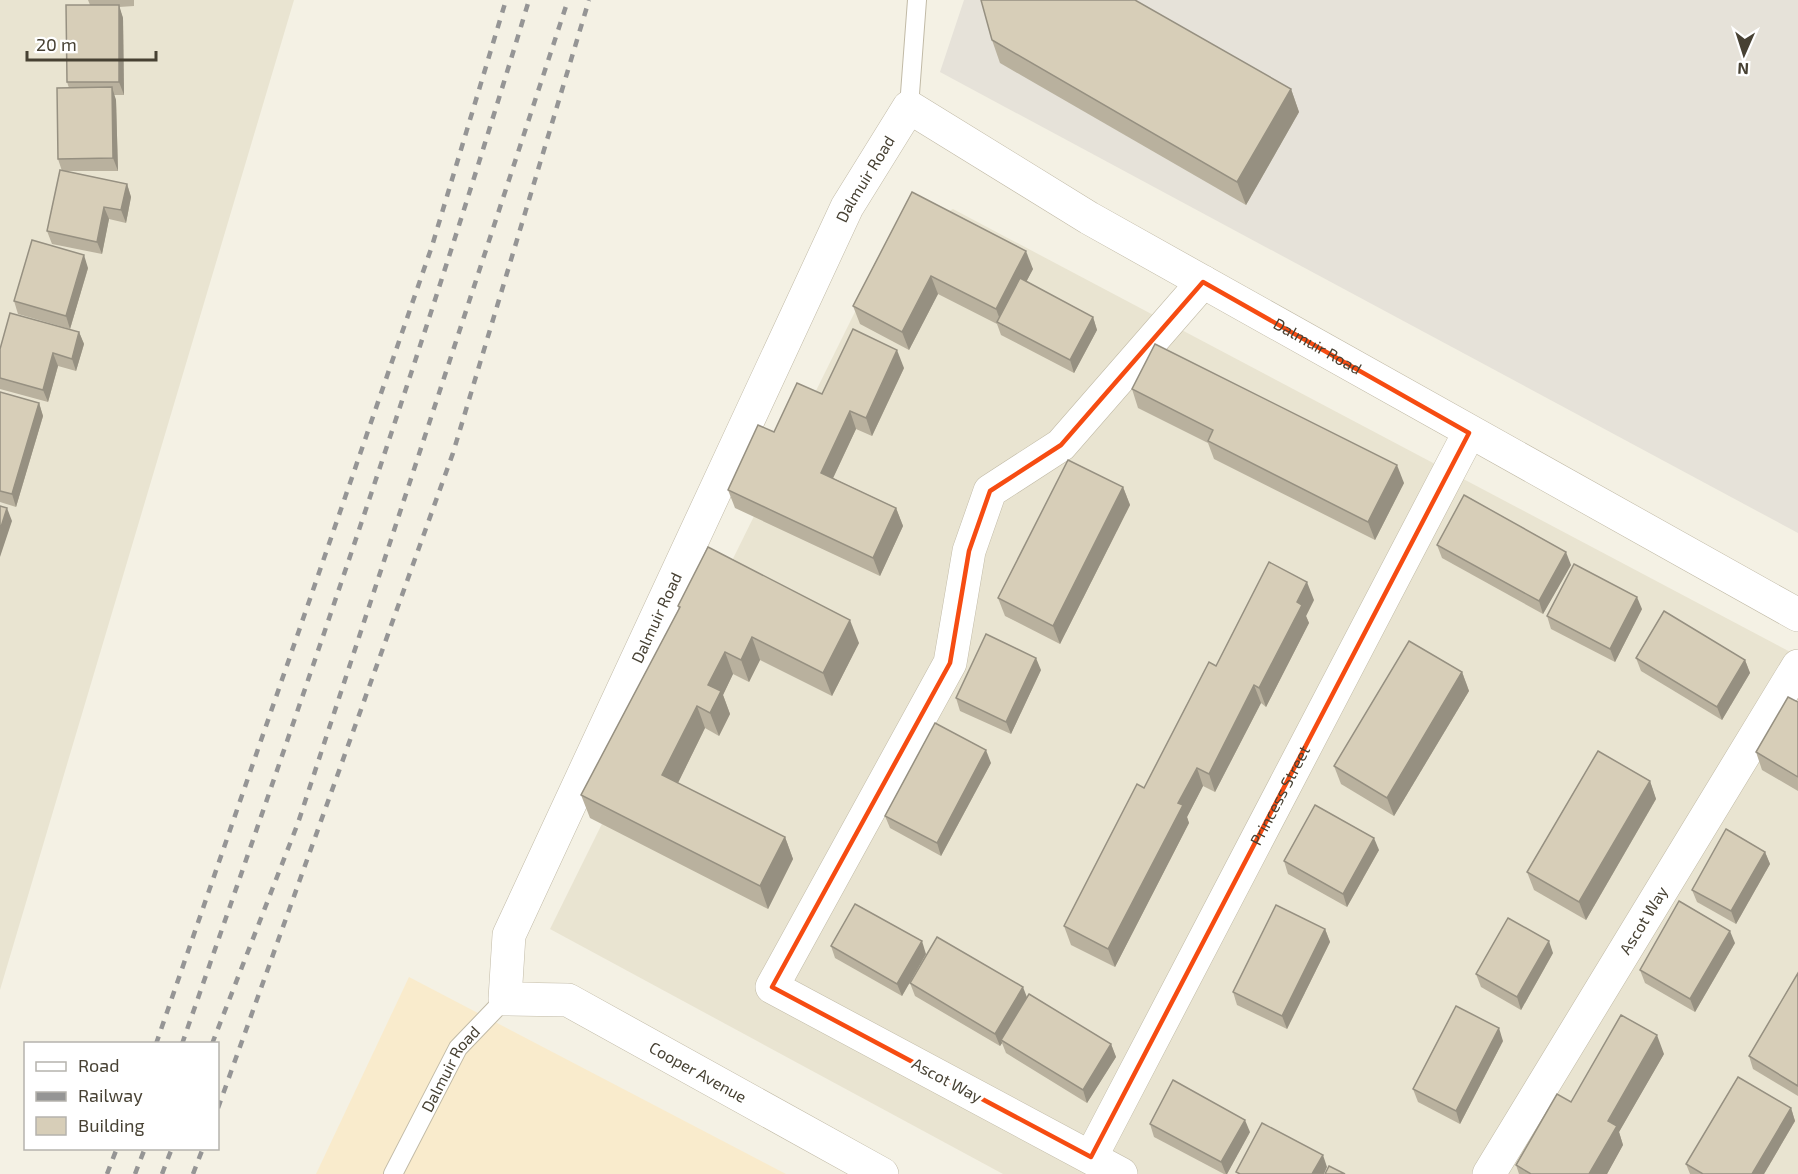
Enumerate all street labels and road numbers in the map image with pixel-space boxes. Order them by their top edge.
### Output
street label: Dalmuir Road [831,132,898,225]
street label: Dalmuir Road [1271,313,1365,378]
street label: Dalmuir Road [627,569,685,666]
street label: Princess Street [1246,742,1313,848]
street label: Ascot Way [1615,882,1671,958]
street label: Dalmuir Road [417,1021,483,1115]
street label: Cooper Avenue [646,1037,750,1106]
street label: Ascot Way [909,1053,986,1106]

